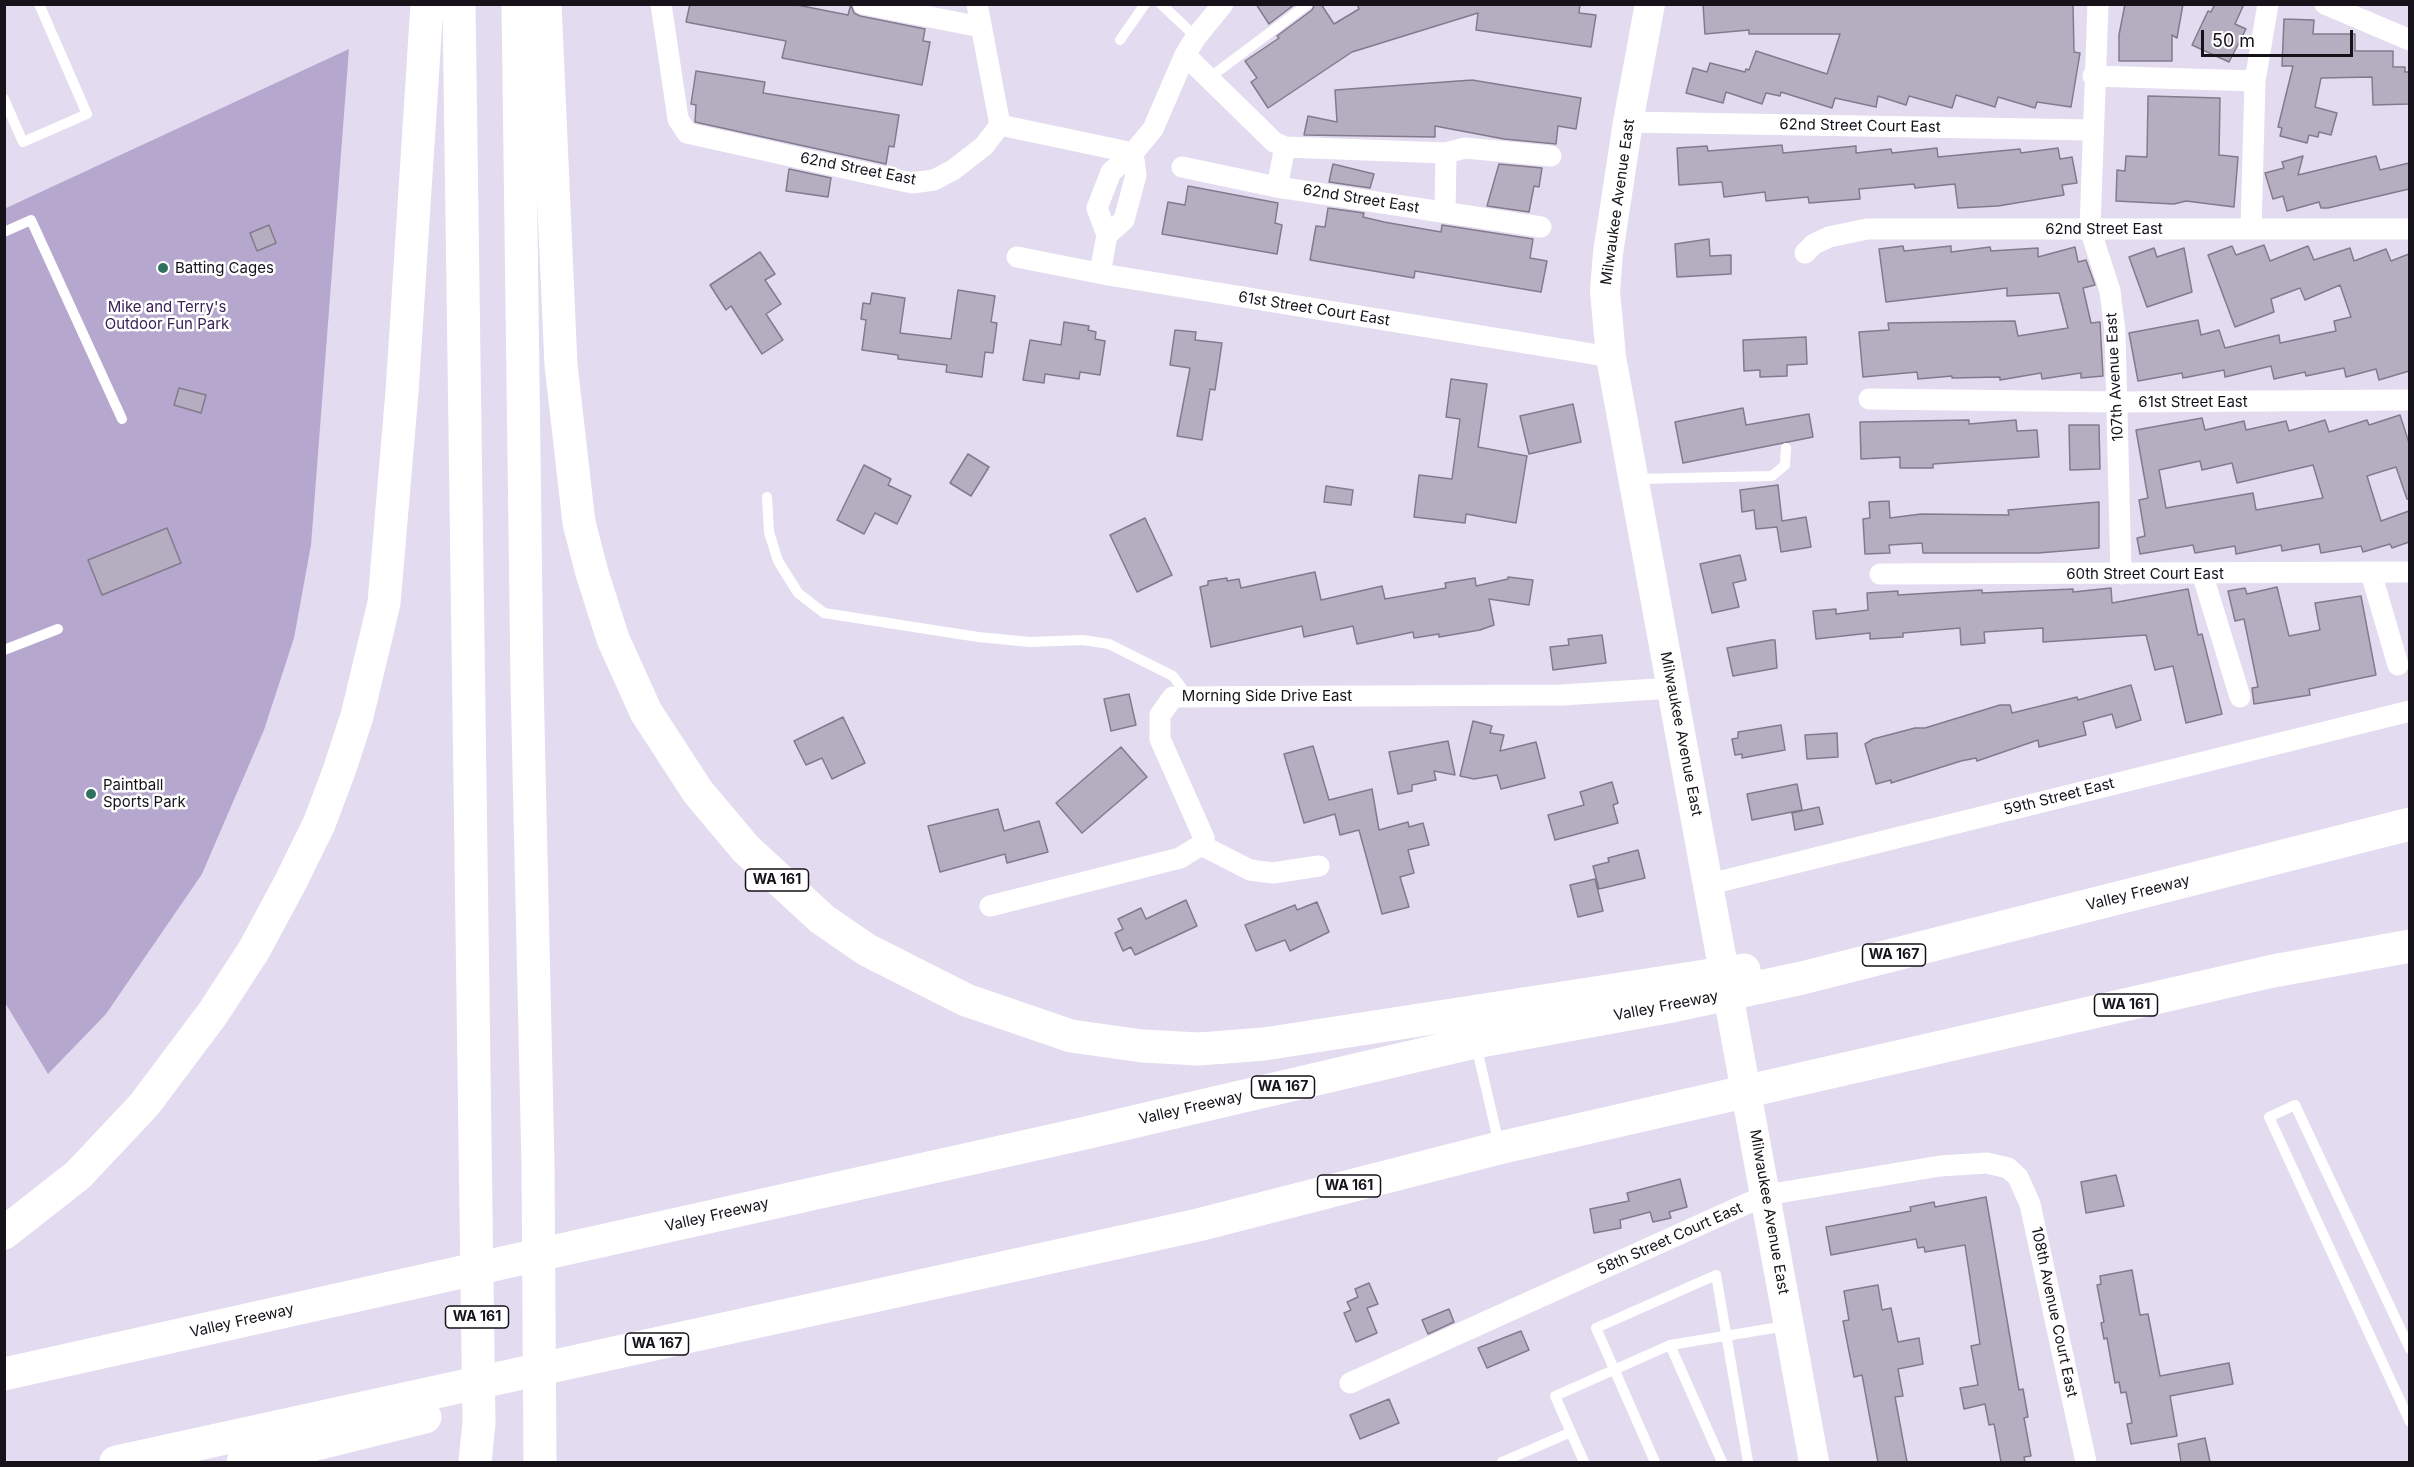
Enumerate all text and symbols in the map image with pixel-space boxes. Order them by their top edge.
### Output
scale bar [2204,18,2356,56]
text: 50 m [2212,30,2255,51]
street label: 62nd Street Court East [1779,116,1941,136]
street label: Milwaukee Avenue East [1597,118,1639,286]
street label: 62nd Street East [799,149,917,189]
street label: 62nd Street East [1302,181,1420,217]
street label: 62nd Street East [2045,220,2163,238]
place label: Batting Cages [175,259,274,277]
marker: Batting Cages [156,261,170,275]
street label: 61st Street Court East [1237,288,1391,330]
park label: Mike and Terry's Outdoor Fun Park [105,298,229,333]
street label: 107th Avenue East [2103,312,2127,442]
street label: 61st Street East [2138,393,2248,411]
street label: 60th Street Court East [2066,565,2224,583]
street label: Milwaukee Avenue East [1656,650,1706,818]
street label: Morning Side Drive East [1182,687,1352,705]
street label: 59th Street East [2002,775,2116,819]
place label: Paintball Sports Park [103,776,186,811]
marker: Paintball Sports Park [84,787,98,801]
road number: WA 161 [746,869,808,891]
street label: Valley Freeway [2084,871,2192,915]
road number: WA 167 [1862,944,1926,966]
street label: Valley Freeway [1612,987,1720,1025]
road number: WA 161 [2094,994,2158,1016]
road number: WA 167 [1252,1076,1314,1098]
street label: Valley Freeway [1137,1087,1245,1129]
street label: Milwaukee Avenue East [1746,1128,1792,1296]
road number: WA 161 [1318,1175,1380,1197]
street label: Valley Freeway [663,1194,771,1236]
street label: 58th Street Court East [1595,1199,1745,1279]
street label: 108th Avenue Court East [2027,1225,2081,1399]
street label: Valley Freeway [188,1300,296,1342]
road number: WA 161 [446,1306,508,1328]
road number: WA 167 [626,1333,688,1355]

